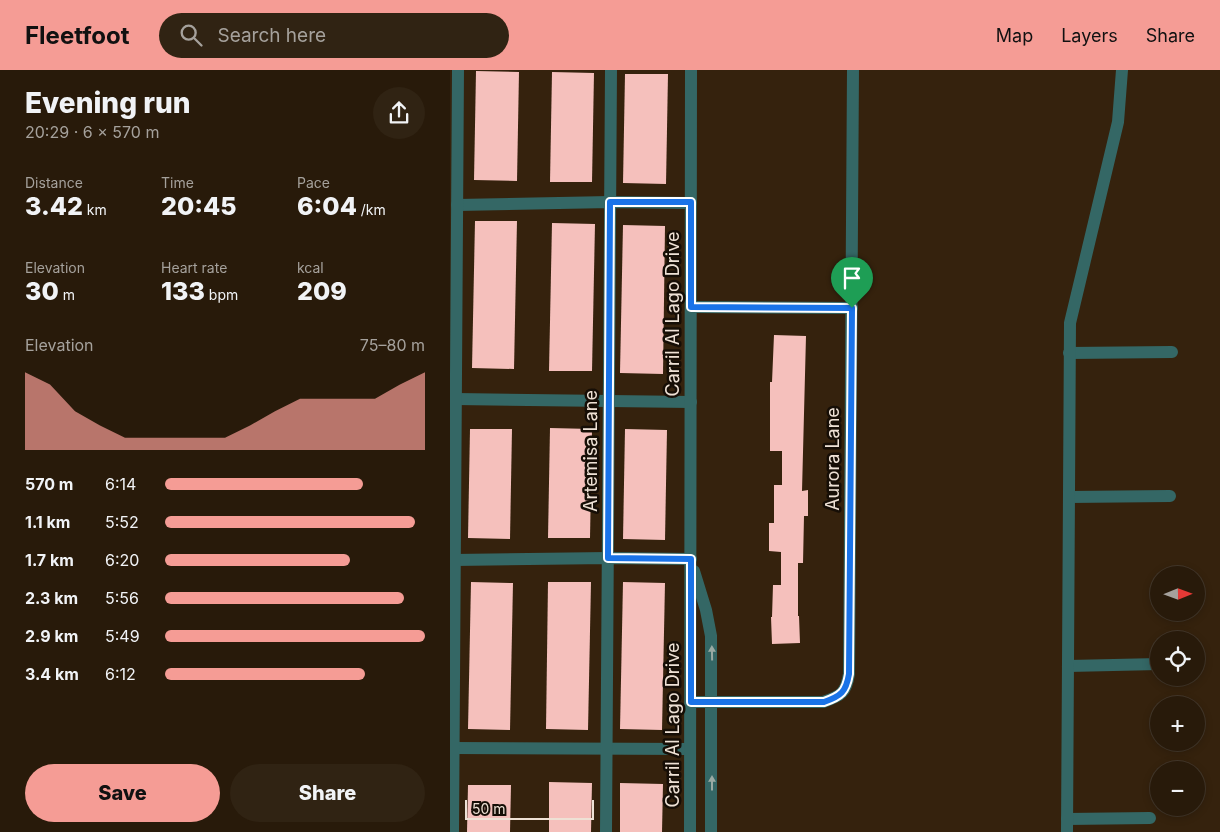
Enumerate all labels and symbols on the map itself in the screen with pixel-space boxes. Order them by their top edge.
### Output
street label: Carril Al Lago Drive [662,232,683,396]
pin [831,257,873,308]
street label: Artemisa Lane [580,390,601,512]
street label: Aurora Lane [822,407,843,511]
north arrow [1150,566,1205,621]
street label: Carril Al Lago Drive [662,643,683,807]
one-way arrow [708,645,716,661]
one-way arrow [708,775,716,791]
scale bar [465,797,594,820]

